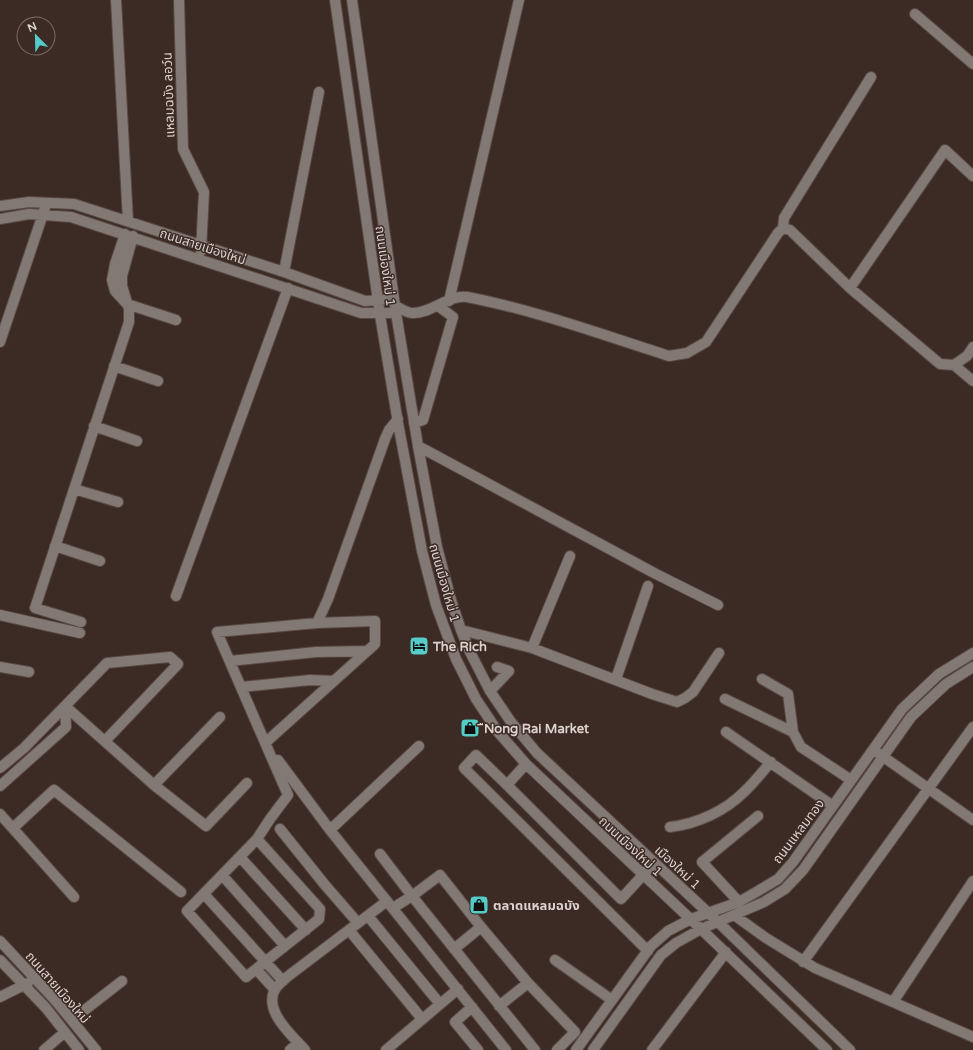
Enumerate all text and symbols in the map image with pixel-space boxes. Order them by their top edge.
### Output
north arrow [16,16,56,56]
text: N [26,20,39,35]
street label: แหลมฉบัง ลอว์น [160,52,178,138]
street label: ถนนสายเมืองใหม่ [157,225,248,268]
street label: ถนนเมืองใหม่ 1 [371,225,399,307]
street label: ถนนเมืองใหม่ 1 [425,542,463,624]
hotel icon: The Rich [408,635,430,657]
place label: The Rich [432,639,487,655]
shop icon: ืNong Rai Market [459,717,481,739]
place label: ืNong Rai Market [477,721,589,737]
street label: ถนนแหลมทอง [769,796,828,867]
street label: ถนนเมืองใหม่ 1 [595,813,665,880]
street label: เมืองใหม่ 1 [651,842,704,893]
shop icon: ตลาดแหลมฉบัง [468,894,490,916]
place label: ตลาดแหลมฉบัง [493,898,580,914]
street label: ถนนสายเมืองใหม่ [22,949,93,1027]

